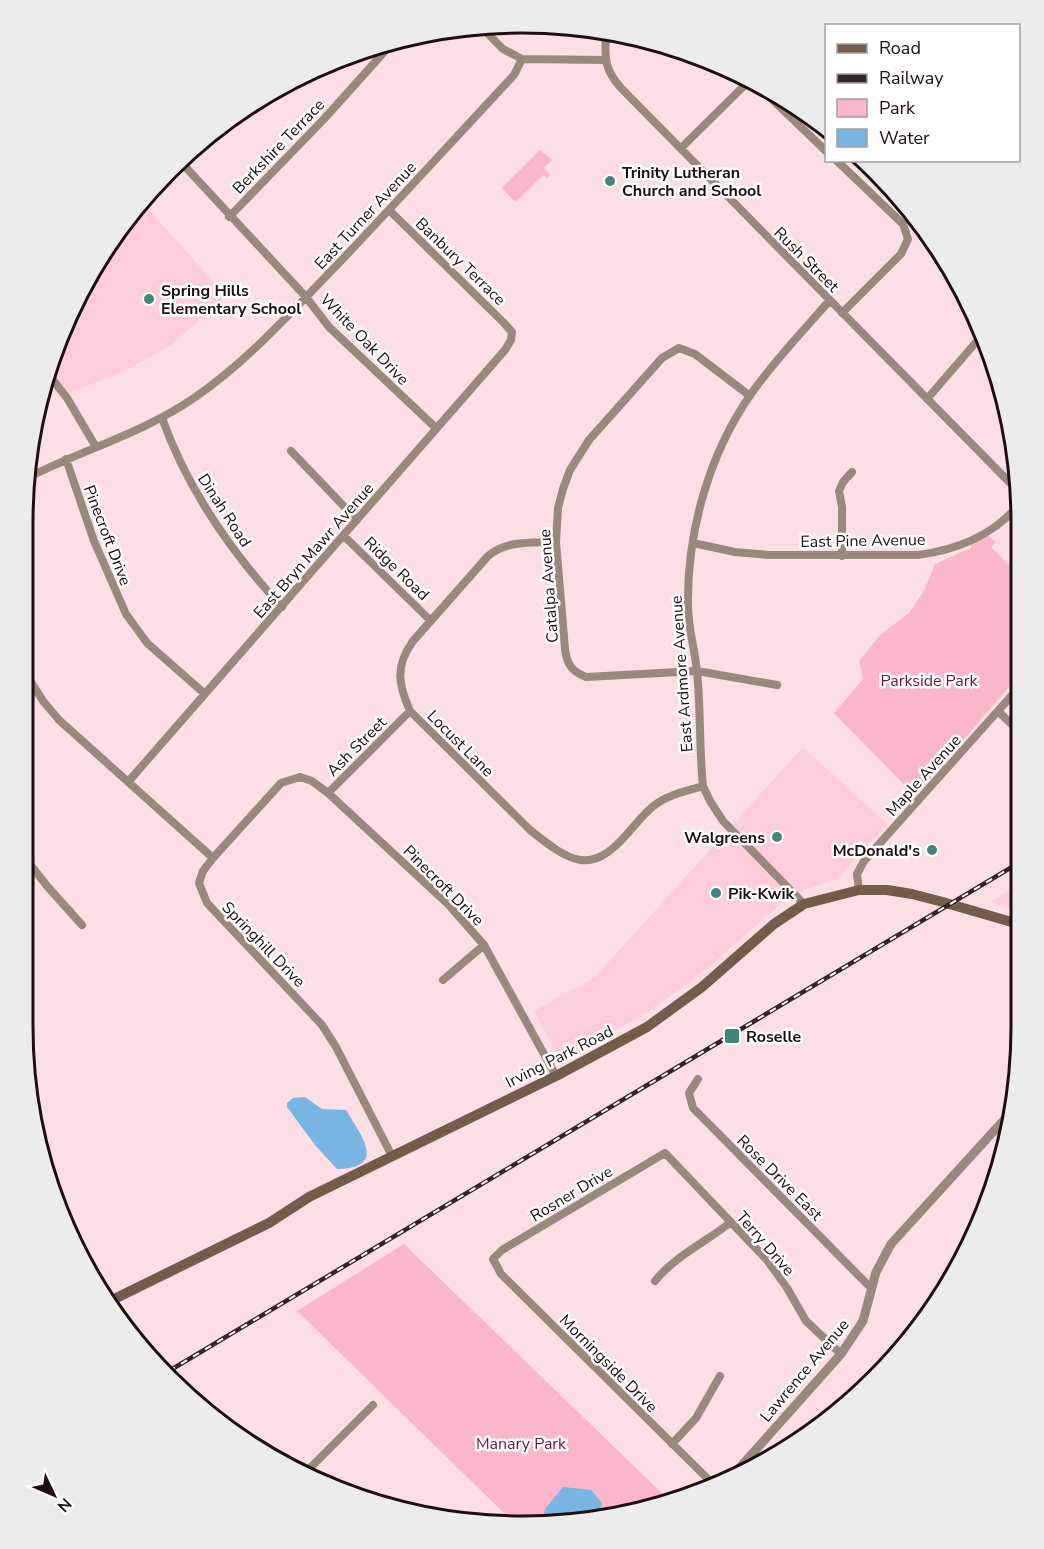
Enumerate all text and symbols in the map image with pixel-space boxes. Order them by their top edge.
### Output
legend [825,24,1020,162]
text: Road [879,36,921,60]
text: Railway [879,66,944,90]
street label: Berkshire Terrace [228,94,330,199]
text: Park [879,96,916,120]
text: Water [879,126,930,150]
street label: East Turner Avenue [310,157,422,274]
place label: Trinity Lutheran Church and School [622,162,761,202]
marker: Trinity Lutheran Church and School [603,174,617,188]
street label: Banbury Terrace [410,213,510,311]
street label: Rush Street [769,222,844,298]
place label: Spring Hills Elementary School [161,280,301,320]
street label: White Oak Drive [315,289,414,390]
marker: Spring Hills Elementary School [142,292,156,306]
street label: Dinah Road [192,470,256,552]
street label: East Bryn Mawr Avenue [249,478,379,623]
street label: Pinecroft Drive [78,482,136,589]
street label: Catalpa Avenue [534,528,564,644]
street label: East Pine Avenue [800,529,926,553]
street label: Ridge Road [359,532,434,605]
street label: East Ardmore Avenue [666,595,698,753]
park label: Parkside Park [880,670,979,692]
street label: Locust Lane [422,706,498,782]
street label: Ash Street [322,712,392,781]
street label: Maple Avenue [881,730,966,821]
place label: Walgreens [684,827,765,849]
marker: Walgreens [770,830,784,844]
street label: Pinecroft Drive [398,840,489,931]
place label: McDonald's [833,840,920,862]
marker: McDonald's [925,843,939,857]
place label: Pik-Kwik [728,883,794,905]
marker: Pik-Kwik [709,886,723,900]
street label: Springhill Drive [217,897,310,992]
street label: Irving Park Road [502,1020,617,1094]
place label: Roselle [746,1026,802,1048]
marker: Roselle [723,1027,741,1045]
street label: Rose Drive East [732,1130,827,1226]
street label: Rosner Drive [526,1161,617,1227]
street label: Terry Drive [731,1207,800,1281]
street label: Morningside Drive [554,1310,662,1418]
street label: Lawrence Avenue [755,1315,854,1427]
park label: Manary Park [476,1433,567,1455]
north arrow [24,1465,84,1525]
text: N [52,1493,76,1517]

